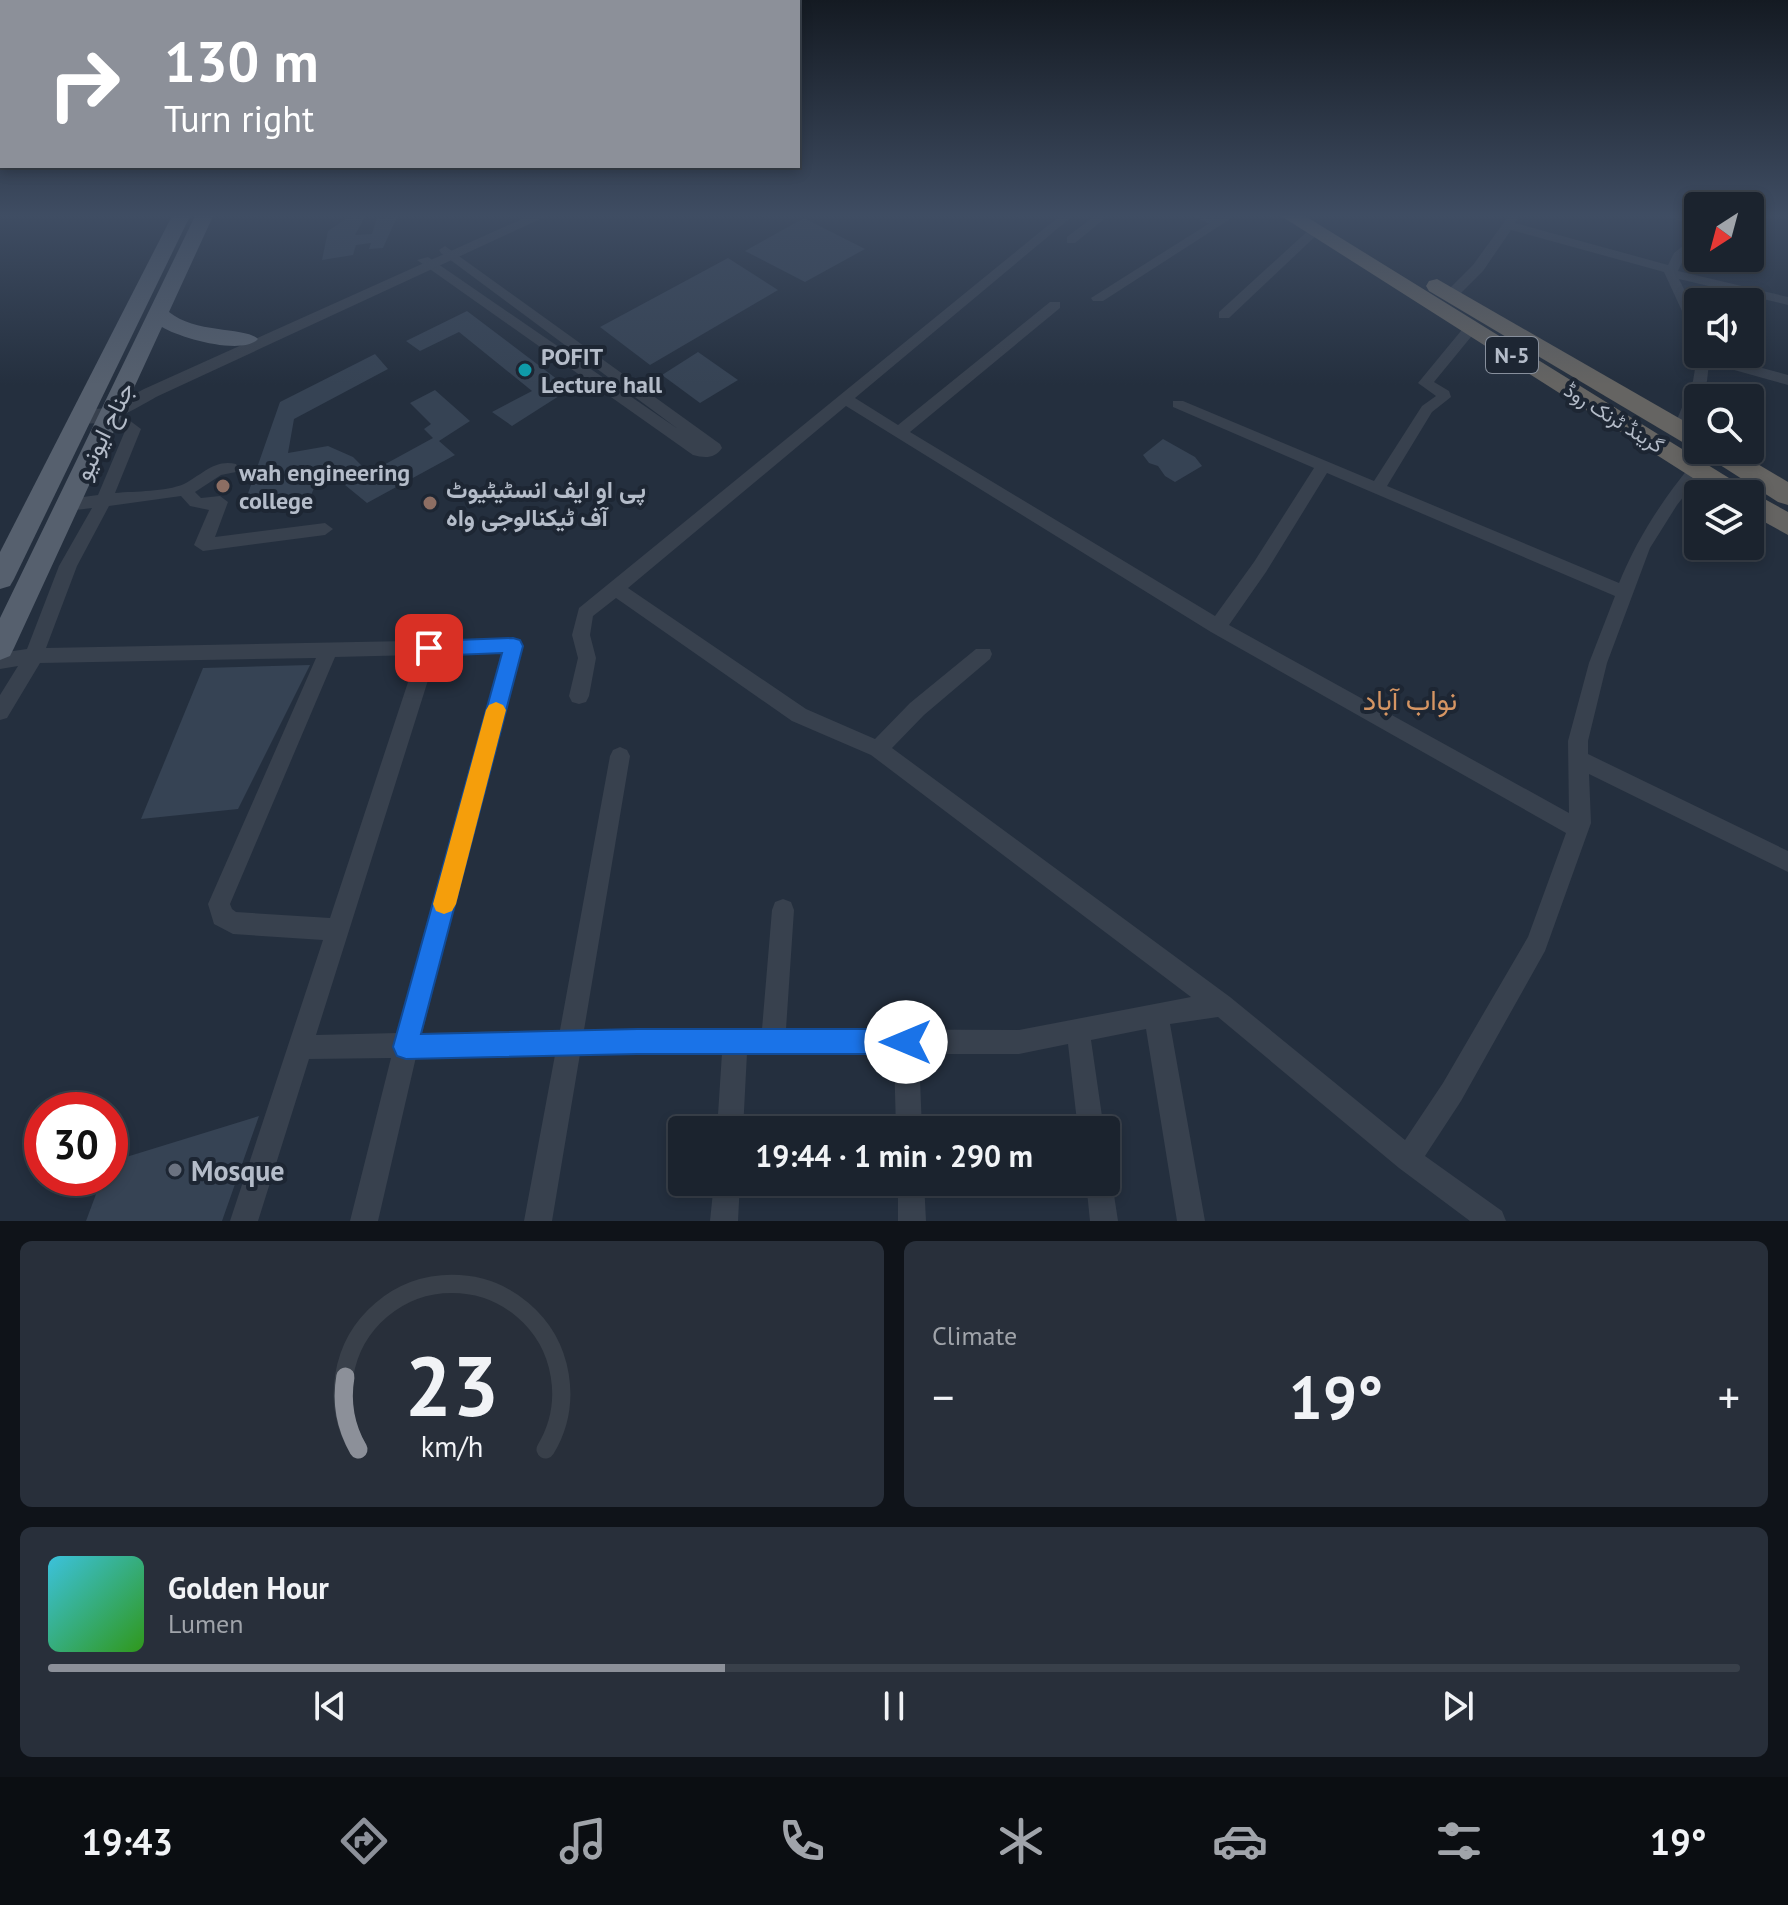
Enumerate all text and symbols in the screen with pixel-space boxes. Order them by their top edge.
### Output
text: 130 m [164,25,319,97]
icon: right [32,32,136,136]
text: Turn right [164,95,314,142]
north arrow [1684,192,1764,272]
map controls [1684,192,1764,560]
button: sound [1684,288,1764,368]
road number: N-5 [1486,337,1538,373]
place label: POFIT Lecture hall [541,341,663,400]
marker: POFIT Lecture hall [516,361,534,379]
street label: جناح ایونیو [67,377,142,486]
street label: گرینڈ ٹرنک روڈ [1559,377,1669,459]
button: search [1684,384,1764,464]
place label: wah engineering college [238,457,410,516]
place label: پی او ایف انسٹیٹیوٹ آف ٹیکنالوجی واہ [446,474,646,533]
marker: wah engineering college [214,477,232,495]
button: layers [1684,480,1764,560]
marker: پی او ایف انسٹیٹیوٹ آف ٹیکنالوجی واہ [421,494,439,512]
pin [395,614,463,682]
icon: arrive [407,626,451,670]
district label: نواب آباد [1363,681,1457,718]
position arrow [864,1000,948,1084]
speed limit sign: 30 [24,1092,128,1196]
text: 19:44 · 1 min · 290 m [755,1136,1033,1175]
place label: Mosque [191,1152,285,1189]
marker: Mosque [166,1161,184,1179]
text: Climate [932,1319,1017,1352]
text: 23 [405,1331,499,1439]
text: 19° [1289,1358,1383,1436]
text: − [932,1368,954,1425]
text: + [1718,1368,1740,1425]
text: km/h [421,1428,483,1465]
text: Golden Hour [168,1568,329,1607]
text: Lumen [168,1607,243,1640]
icon: previous [308,1684,352,1728]
icon: pause [872,1684,916,1728]
icon: next [1436,1684,1480,1728]
icon: directions [336,1813,392,1869]
icon: music [555,1813,611,1869]
icon: phone [774,1813,830,1869]
icon: climate [993,1813,1049,1869]
icon: car [1212,1813,1268,1869]
icon: filters [1431,1813,1487,1869]
text: 19:43 [82,1818,173,1865]
text: 19° [1650,1818,1706,1865]

